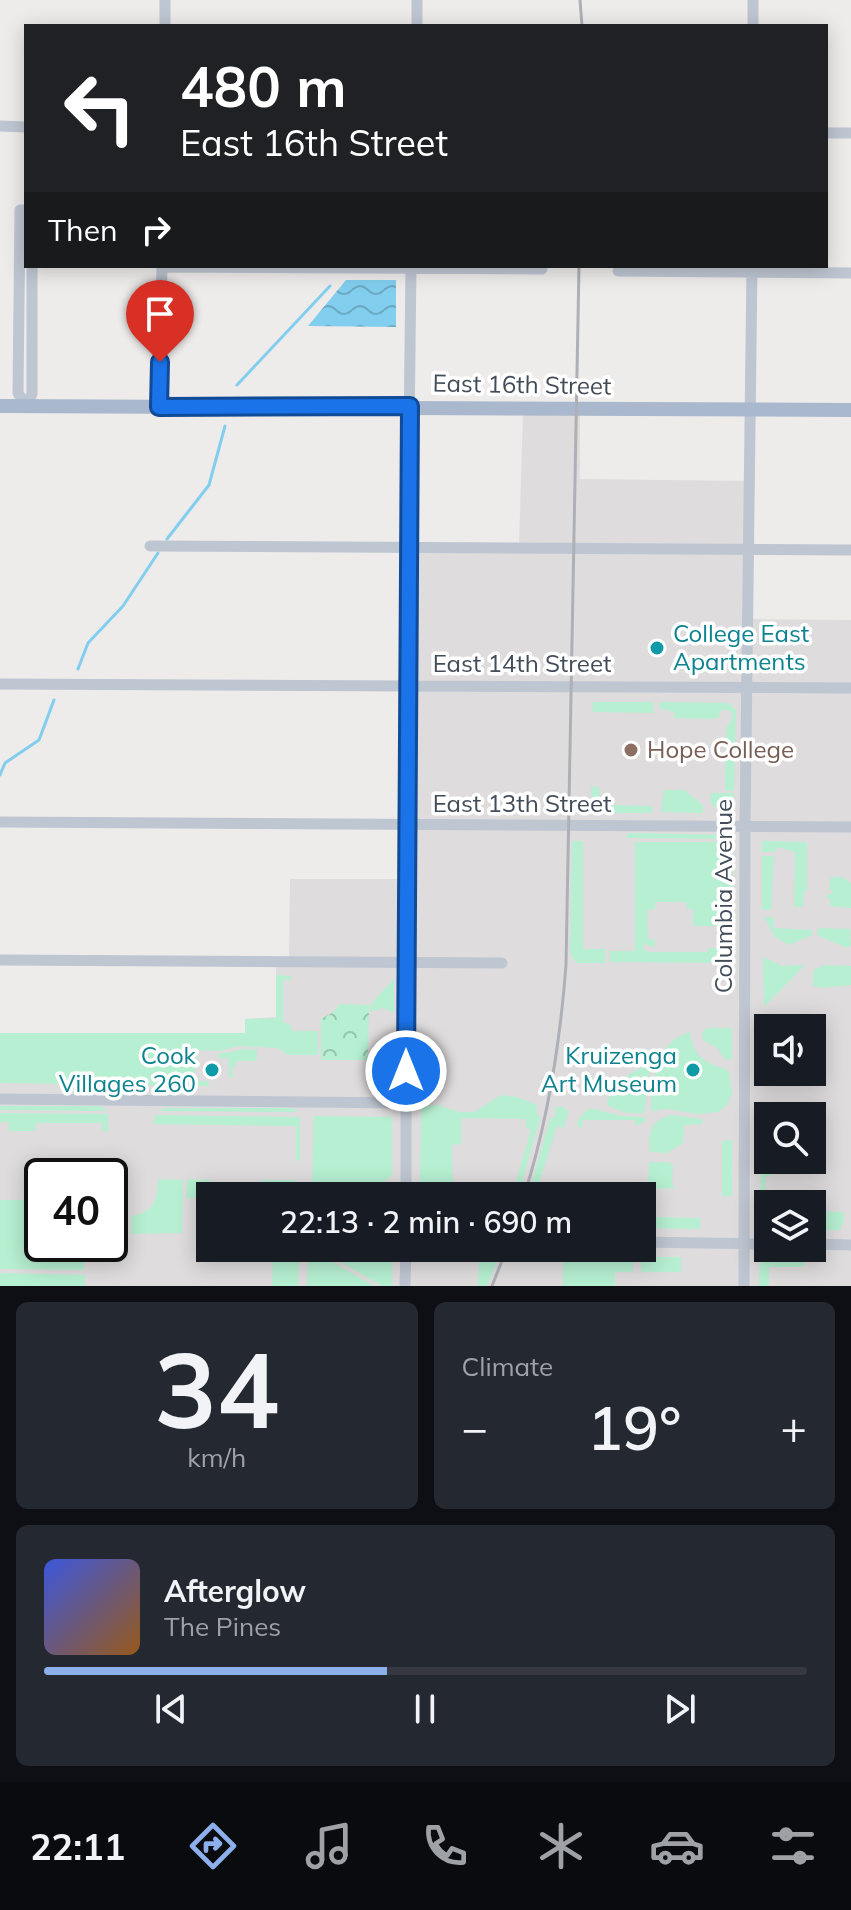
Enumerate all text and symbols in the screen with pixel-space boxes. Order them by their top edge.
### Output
text: 480 m [180,51,347,121]
icon: left [48,56,152,160]
text: East 16th Street [180,120,448,165]
icon: right [134,208,178,252]
text: Then [48,211,118,249]
pin [126,280,194,362]
icon: arrive [138,292,182,336]
street label: East 16th Street [432,367,612,401]
place label: College East Apartments [673,618,809,676]
marker: College East Apartments [648,639,666,657]
street label: East 14th Street [433,648,611,678]
place label: Hope College [647,734,794,764]
marker: Hope College [622,741,640,759]
street label: East 13th Street [433,788,611,818]
street label: Columbia Avenue [708,799,738,993]
map controls [754,1014,826,1262]
button: sound [754,1014,826,1086]
position arrow [364,1029,448,1113]
place label: Cook Villages 260 [59,1040,197,1098]
place label: Kruizenga Art Museum [541,1040,677,1098]
marker: Cook Villages 260 [203,1061,221,1079]
marker: Kruizenga Art Museum [684,1061,702,1079]
button: search [754,1102,826,1174]
speed limit sign: 40 [24,1158,128,1262]
button: layers [754,1190,826,1262]
text: 22:13 · 2 min · 690 m [280,1203,572,1241]
text: 34 [154,1323,279,1454]
text: Climate [462,1350,553,1383]
text: 19° [587,1390,682,1465]
text: − [462,1400,488,1455]
text: + [781,1400,807,1455]
text: km/h [187,1441,246,1474]
text: Afterglow [164,1572,306,1610]
text: The Pines [164,1610,281,1643]
icon: previous [149,1687,193,1731]
icon: pause [403,1687,447,1731]
icon: next [658,1687,702,1731]
icon: directions [185,1818,241,1874]
icon: music [301,1818,357,1874]
icon: phone [417,1818,473,1874]
icon: climate [533,1818,589,1874]
icon: car [649,1818,705,1874]
icon: filters [765,1818,821,1874]
text: 22:11 [30,1824,125,1869]

